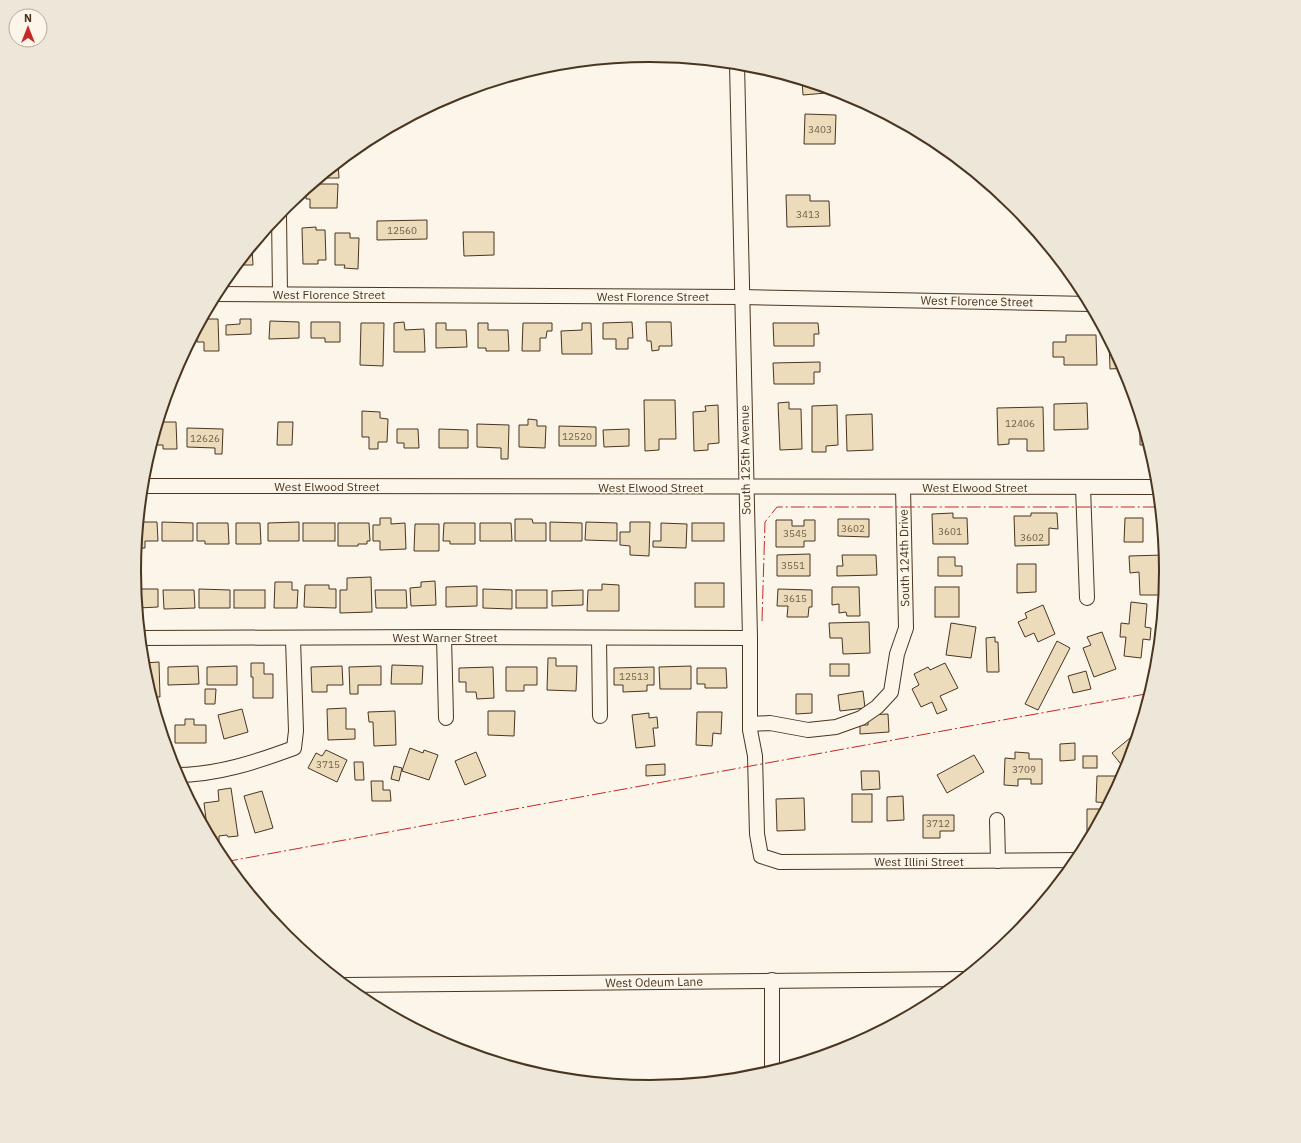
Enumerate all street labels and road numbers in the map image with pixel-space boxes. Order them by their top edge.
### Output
street label: West Florence Street [273,287,385,302]
street label: West Florence Street [597,289,709,304]
street label: West Florence Street [921,293,1033,309]
street label: South 125th Avenue [737,405,753,515]
street label: West Elwood Street [274,479,380,494]
street label: West Elwood Street [598,480,704,495]
street label: West Elwood Street [922,480,1028,495]
street label: South 124th Drive [896,509,912,607]
street label: West Warner Street [393,630,497,645]
street label: West Illini Street [874,854,964,869]
street label: West Odeum Lane [605,974,703,990]

